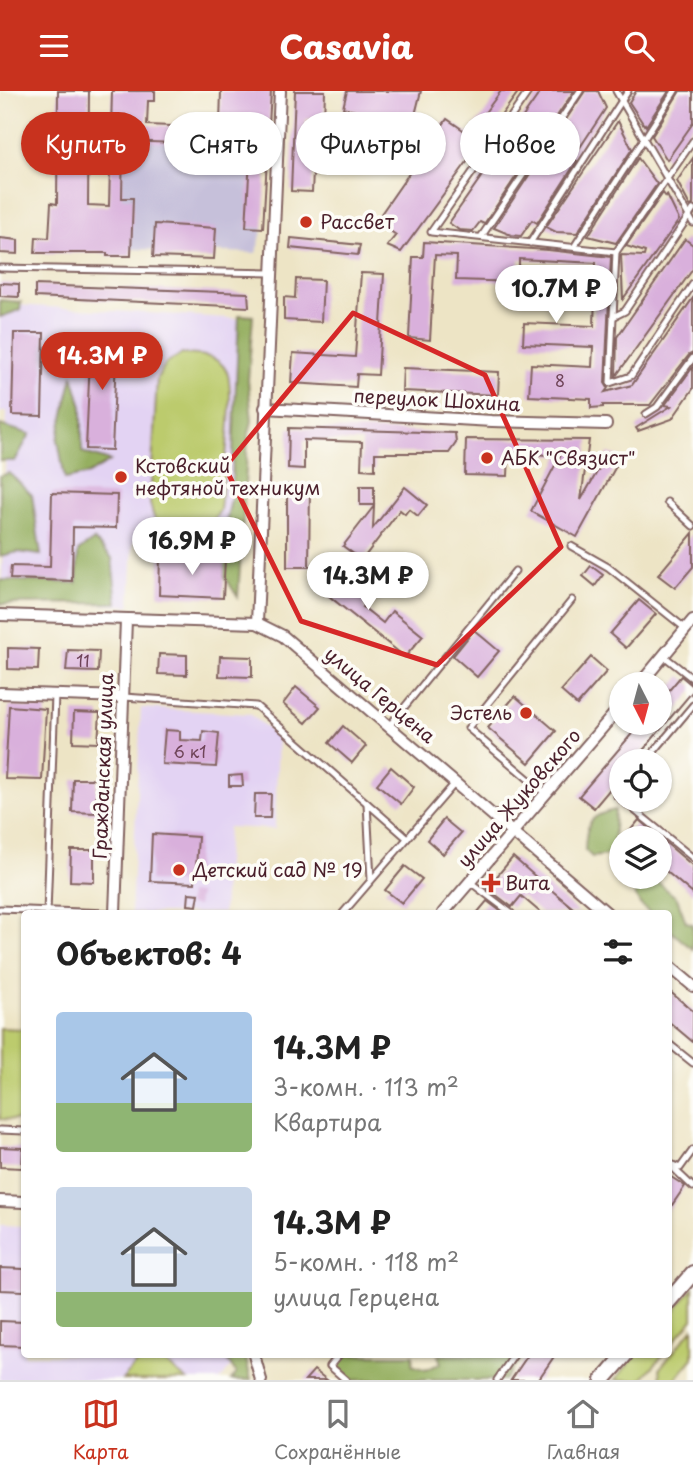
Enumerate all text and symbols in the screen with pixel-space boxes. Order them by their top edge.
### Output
text: Casavia [279,22,414,70]
icon: menu [35,27,73,65]
icon: search [620,27,658,65]
chip: Купить [21,112,150,175]
chip: Снять [164,112,282,175]
chip: Фильтры [296,112,446,175]
chip: Новое [460,112,580,175]
place label: Рассвет [320,207,395,235]
marker: Рассвет [298,214,314,230]
pin: 10.7M ₽ [491,265,621,325]
text: 10.7M ₽ [511,270,601,305]
pin: 14.3M ₽ [37,333,167,392]
text: 14.3M ₽ [57,337,147,372]
house number: 8 [555,368,565,392]
street label: переулок Шохина [353,381,521,417]
place label: АБК "Связист" [501,443,636,471]
marker: АБК "Связист" [479,450,495,466]
place label: Кстовский нефтяной техникум [135,451,320,501]
marker: Кстовский нефтяной техникум [113,469,129,485]
pin: 16.9M ₽ [127,517,257,577]
text: 16.9M ₽ [148,522,236,557]
pin: 14.3M ₽ [303,553,433,612]
text: 14.3M ₽ [323,557,413,592]
street label: улица Герцена [319,639,442,749]
house number: 11 [76,648,90,672]
north arrow [609,672,672,735]
map controls [609,672,672,889]
street label: Гражданская улица [85,673,119,859]
place label: Эстель [450,698,512,726]
marker: Эстель [518,705,534,721]
street label: улица Жуковского [450,722,587,873]
house number: 6 к1 [173,739,207,763]
button: locate [609,749,672,812]
button: layers [609,826,672,889]
place label: Детский сад № 19 [192,855,363,883]
marker: Детский сад № 19 [171,862,187,878]
place label: Вита [505,868,550,896]
marker: Вита [483,875,499,891]
text: Объектов: 4 [56,930,242,975]
icon: filters [599,933,637,971]
text: 14.3M ₽ [273,1024,391,1069]
icon: home [112,1040,196,1124]
text: 3-комн. · 113 m² [273,1069,459,1104]
text: Квартира [273,1104,381,1139]
text: 14.3M ₽ [273,1199,391,1244]
icon: home [112,1215,196,1299]
text: 5-комн. · 118 m² [273,1244,459,1279]
text: улица Герцена [273,1279,439,1314]
tab: Карта [73,1395,129,1465]
tab: Сохранённые [274,1395,401,1465]
tab: Главная [547,1395,620,1465]

